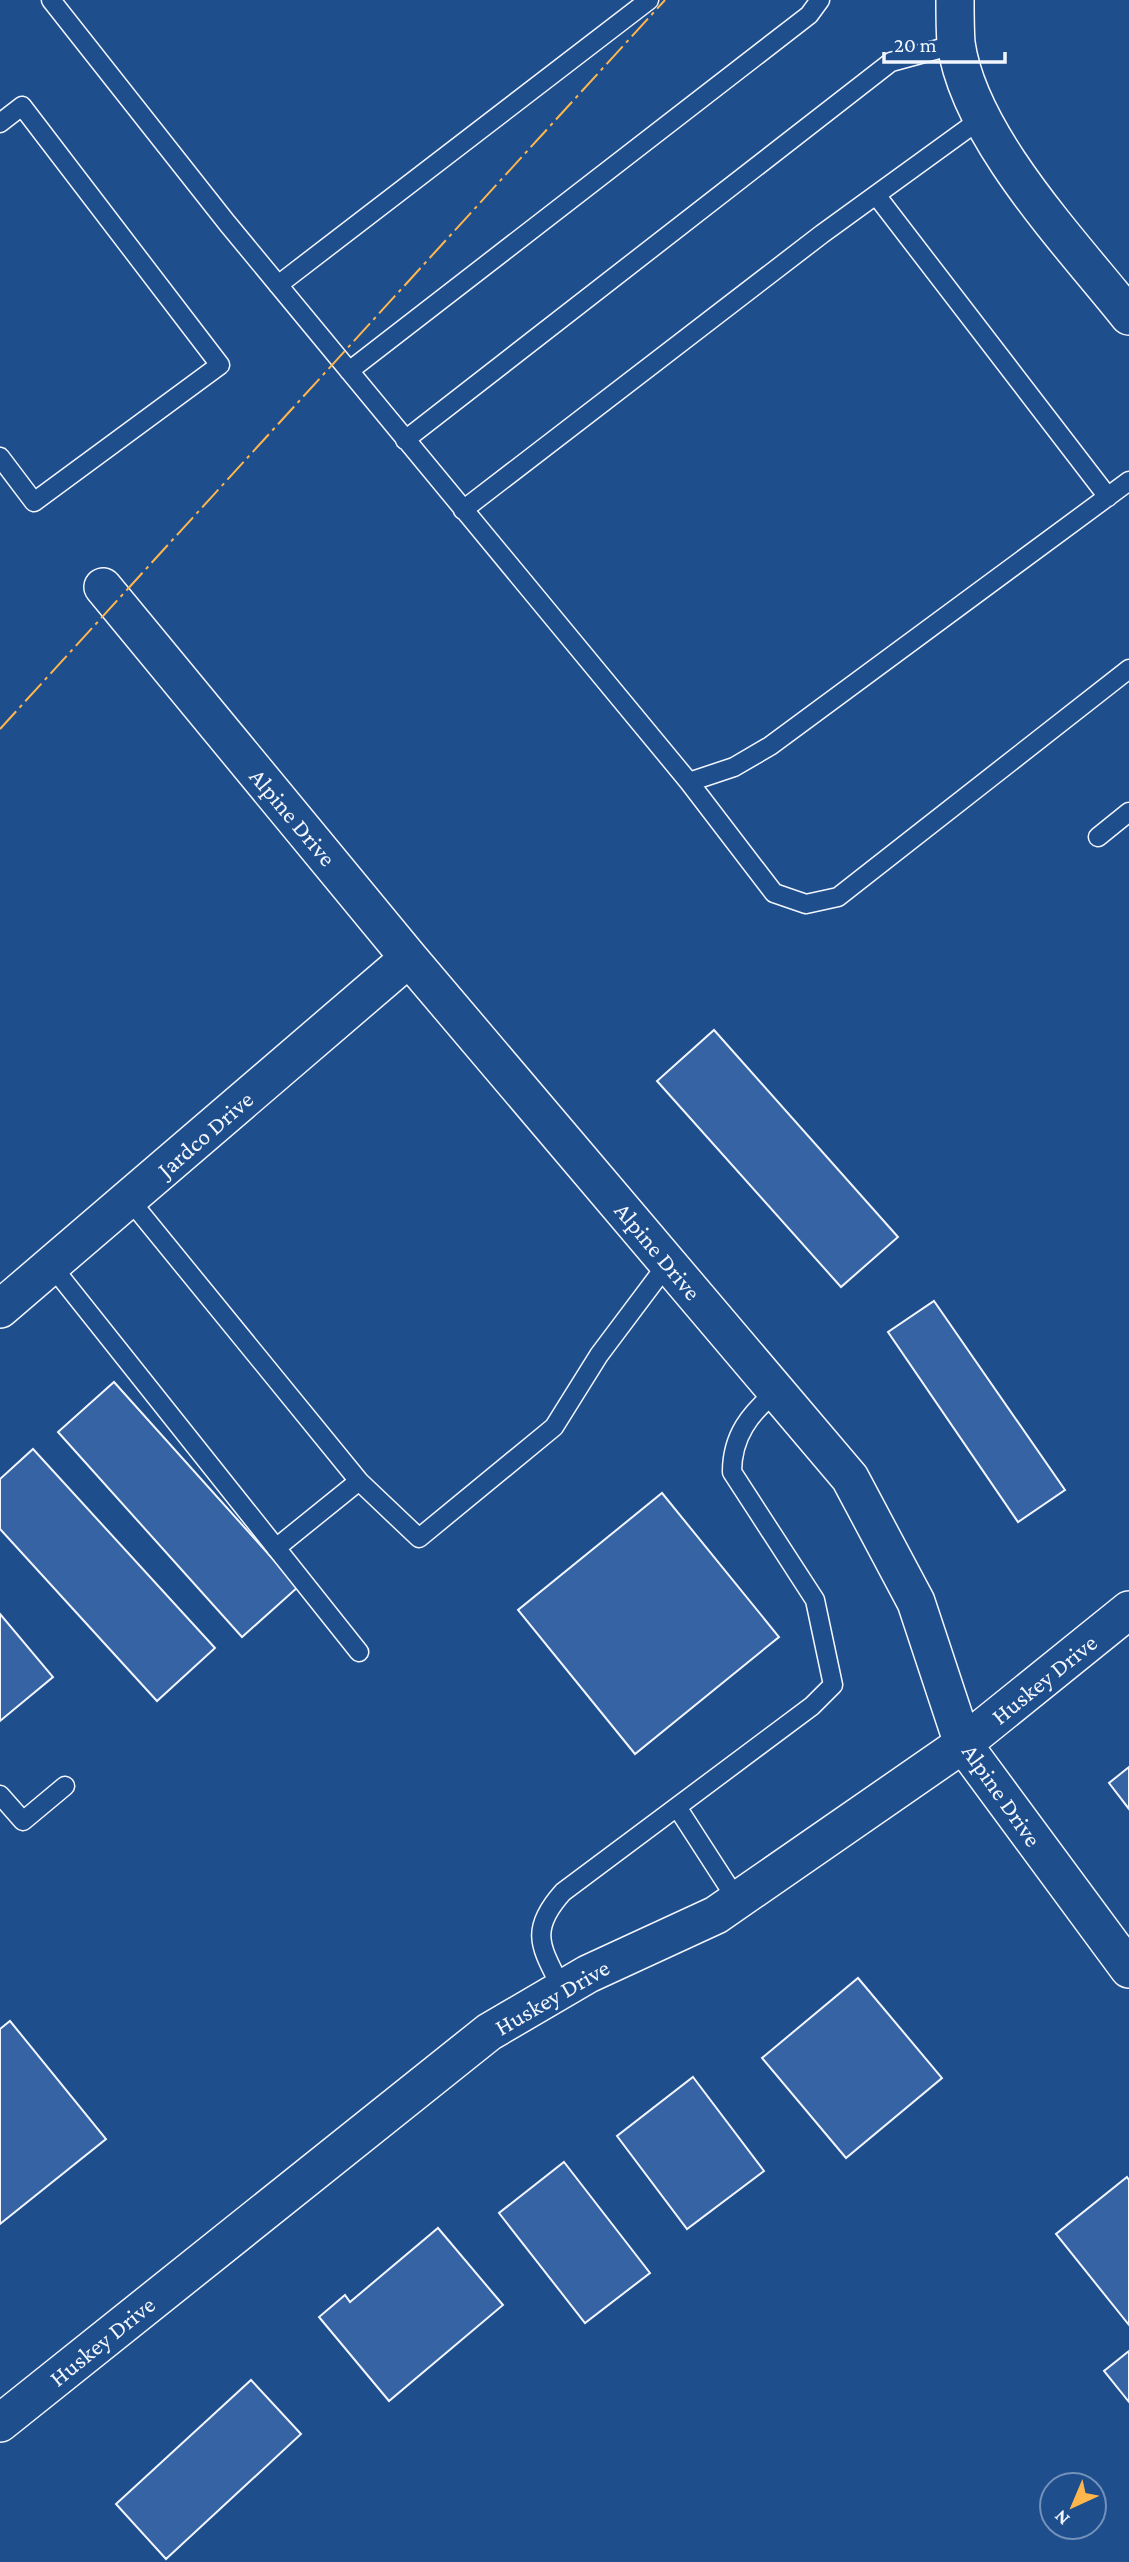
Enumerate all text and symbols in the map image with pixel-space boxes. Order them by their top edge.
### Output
scale bar [884,21,1005,65]
text: 20 m [894,33,937,57]
street label: Alpine Drive [244,763,342,871]
street label: Jardco Drive [150,1085,258,1184]
street label: Alpine Drive [609,1197,707,1305]
street label: Huskey Drive [986,1628,1102,1730]
street label: Alpine Drive [957,1739,1047,1851]
street label: Huskey Drive [490,1953,614,2041]
street label: Huskey Drive [44,2290,160,2392]
north arrow [1038,2471,1108,2541]
text: N [1050,2506,1073,2530]

